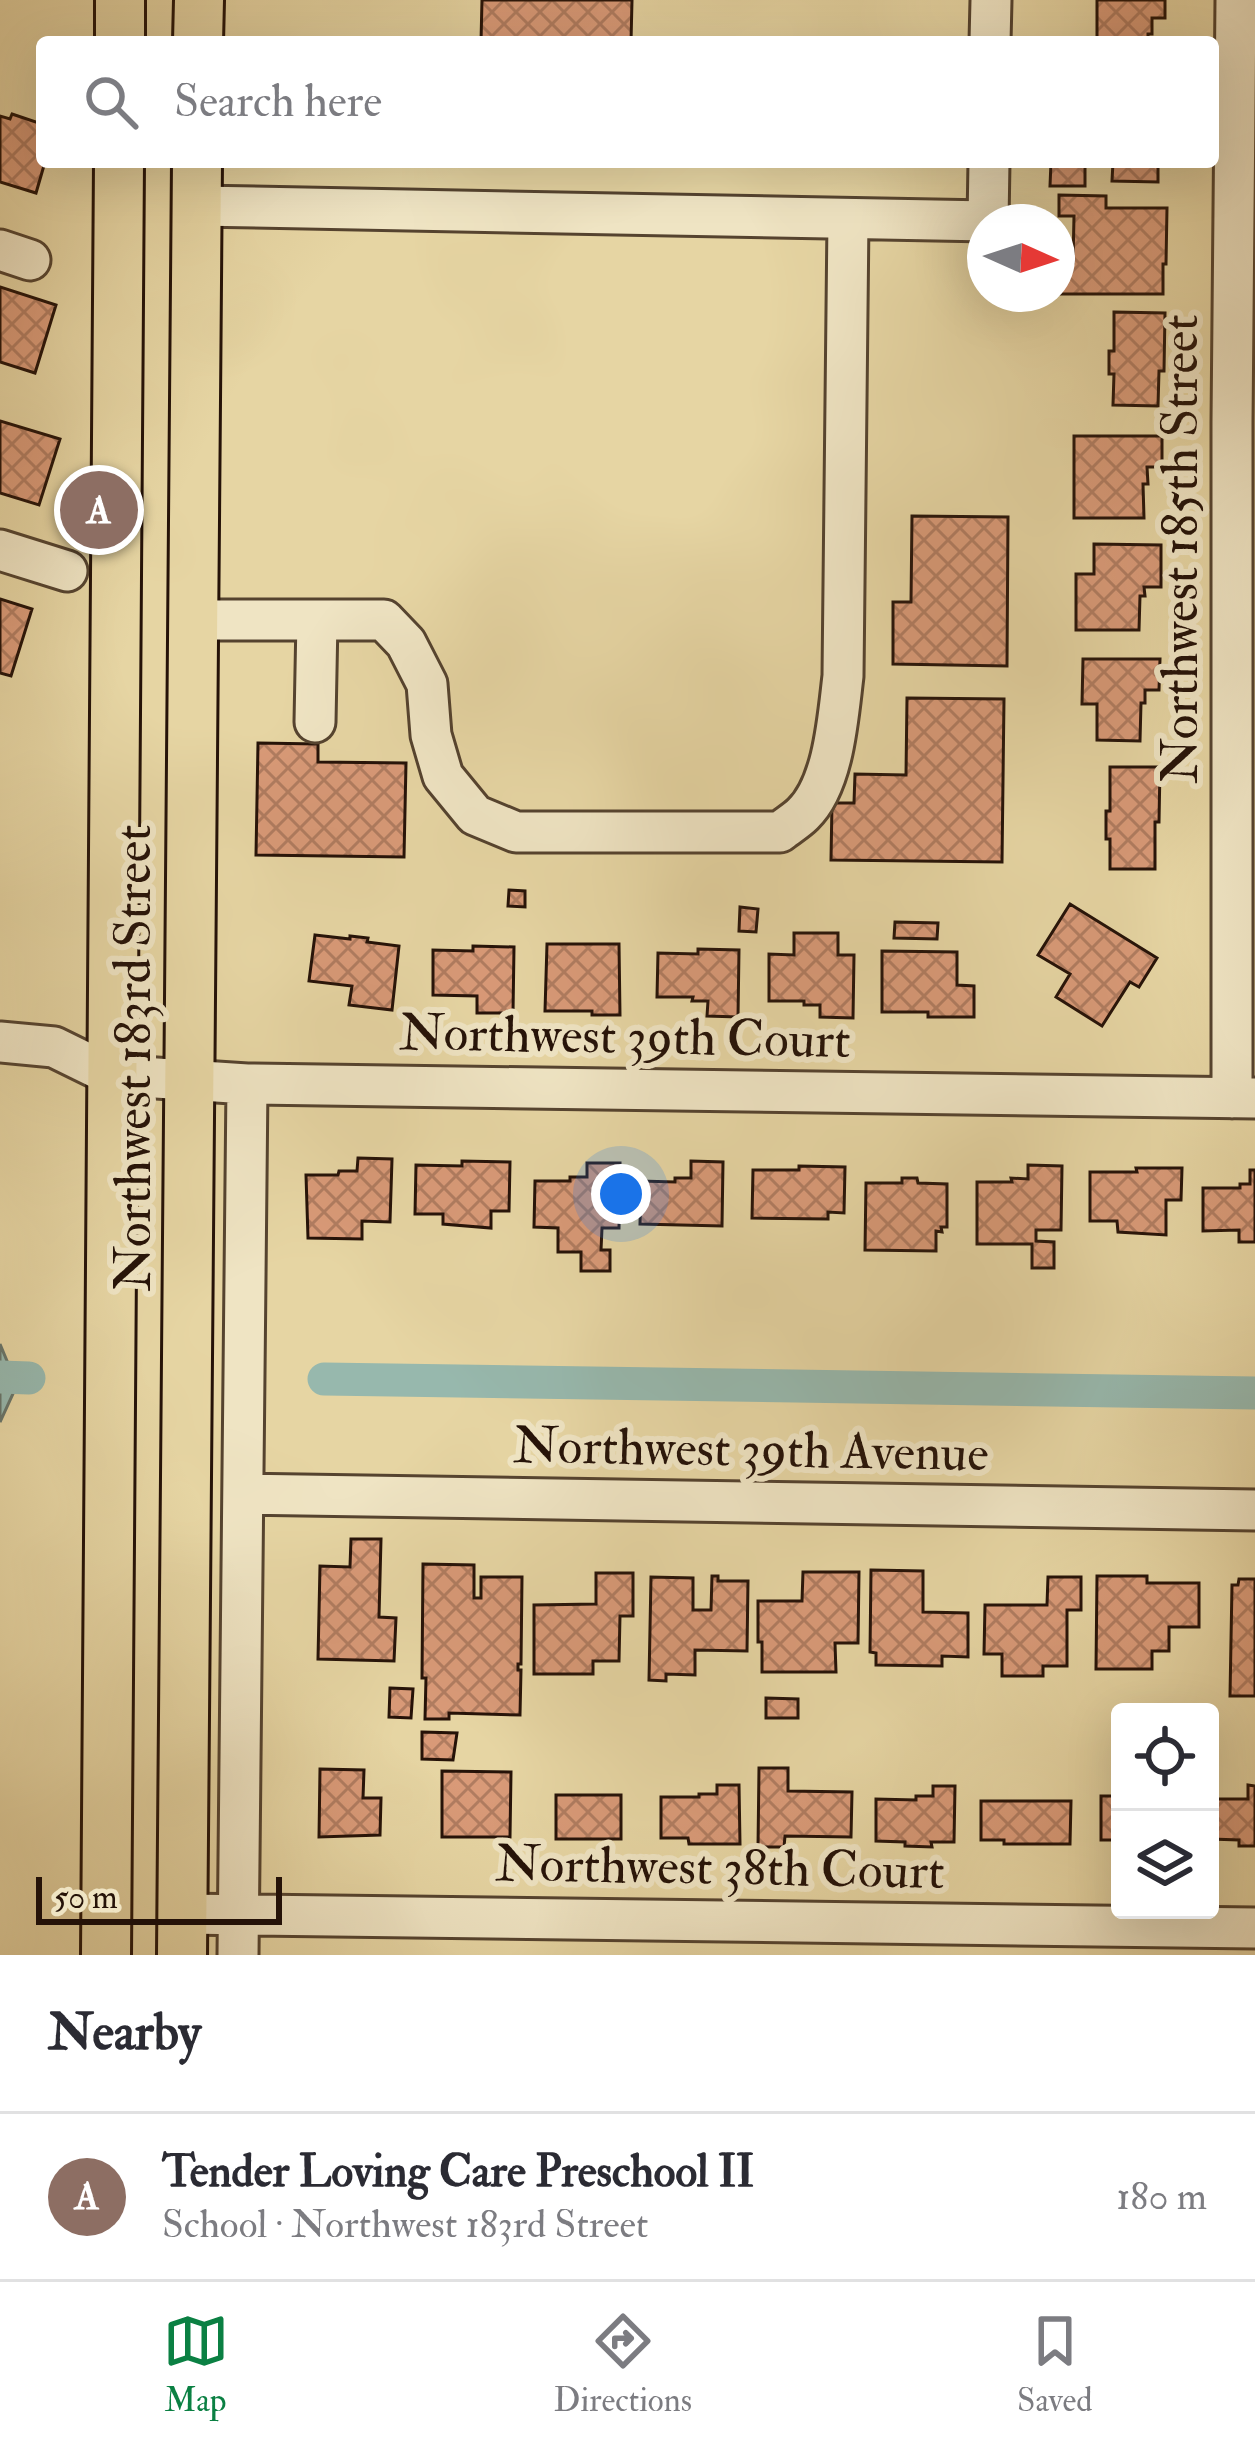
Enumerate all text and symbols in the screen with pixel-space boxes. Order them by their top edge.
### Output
search box [36,36,1219,168]
icon: search [78,69,144,135]
text: Search here [174,74,382,130]
north arrow [967,204,1075,312]
street label: Northwest 185th Street [1149,314,1213,784]
pin: A [60,465,138,555]
street label: Northwest 183rd Street [102,824,166,1292]
street label: Northwest 39th Court [399,1001,851,1073]
your location [591,1164,651,1224]
street label: Northwest 39th Avenue [513,1414,989,1486]
map controls [1111,1703,1219,1919]
button: locate [1111,1703,1219,1811]
button: layers [1111,1811,1219,1919]
street label: Northwest 38th Court [495,1832,945,1904]
scale bar [36,1871,282,1924]
text: 50 m [54,1877,118,1918]
text: Nearby [48,2001,201,2065]
text: Tender Loving Care Preschool II [162,2144,754,2200]
text: A [75,2172,99,2221]
text: 180 m [1116,2172,1207,2221]
text: School · Northwest 183rd Street [162,2200,648,2249]
tab: Map [163,2308,229,2421]
tab: Directions [554,2308,692,2421]
tab: Saved [1017,2308,1092,2421]

